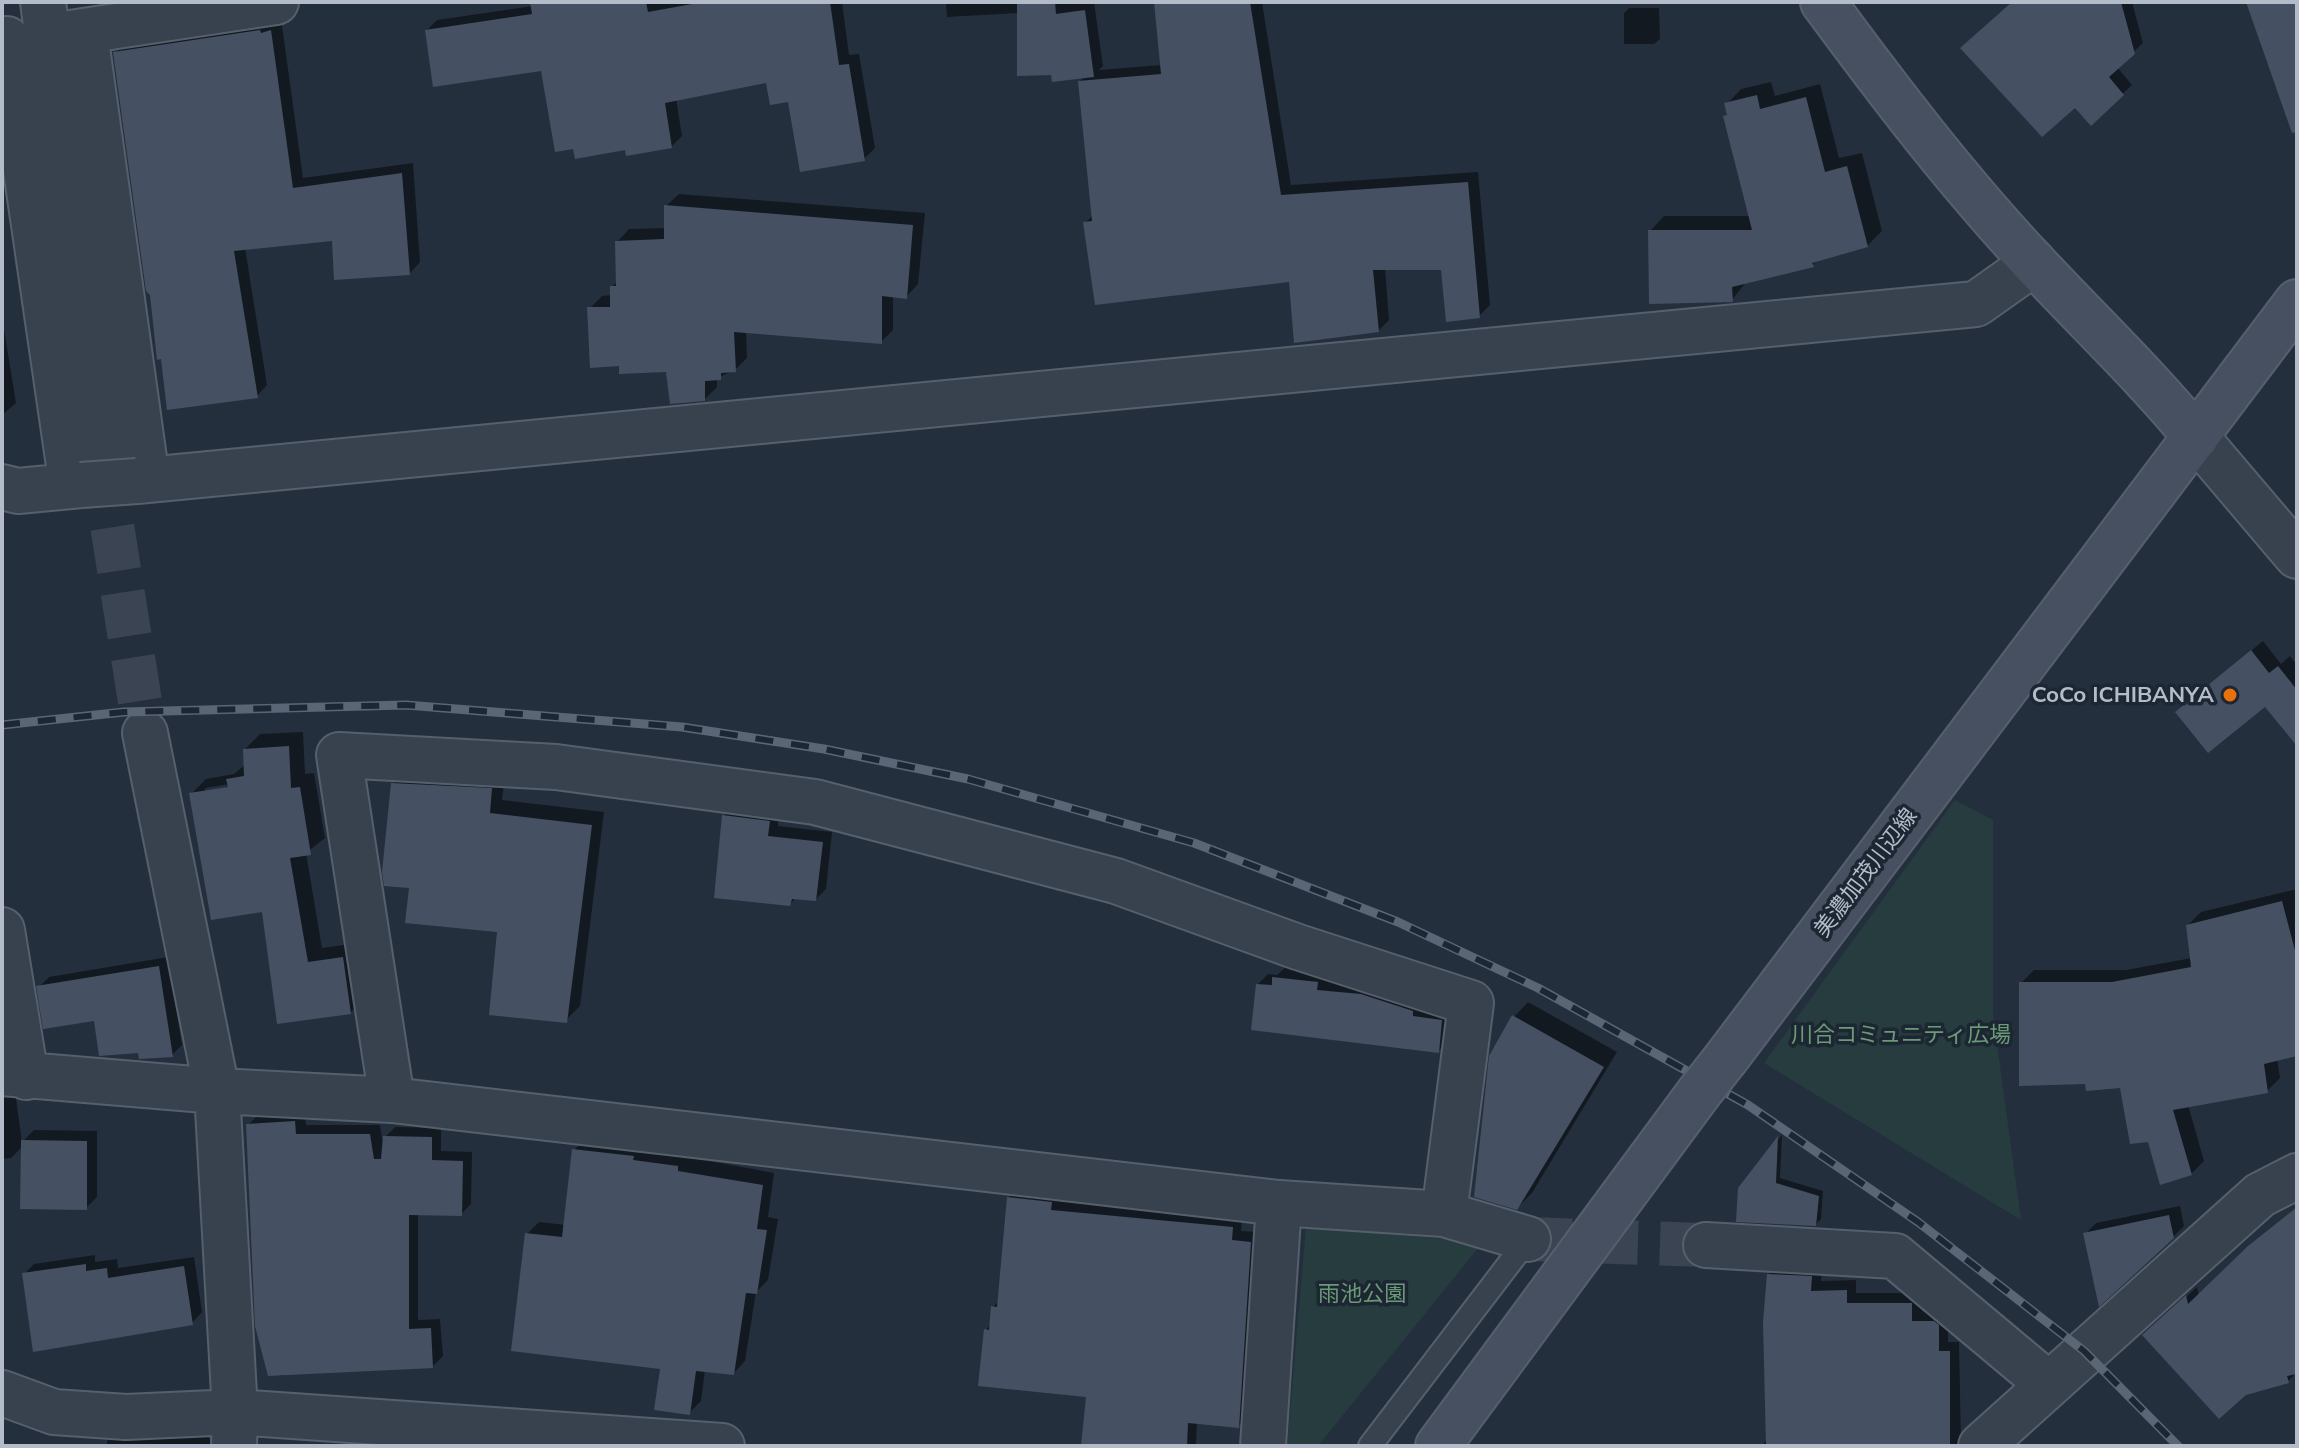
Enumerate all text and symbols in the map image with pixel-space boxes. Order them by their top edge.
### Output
place label: CoCo ICHIBANYA [2032,682,2214,708]
marker: CoCo ICHIBANYA [2221,686,2239,704]
street label: 美濃加茂川辺線 [1809,804,1923,942]
park label: 川合コミュニティ広場 [1791,1022,2011,1048]
park label: 雨池公園 [1318,1281,1406,1307]

